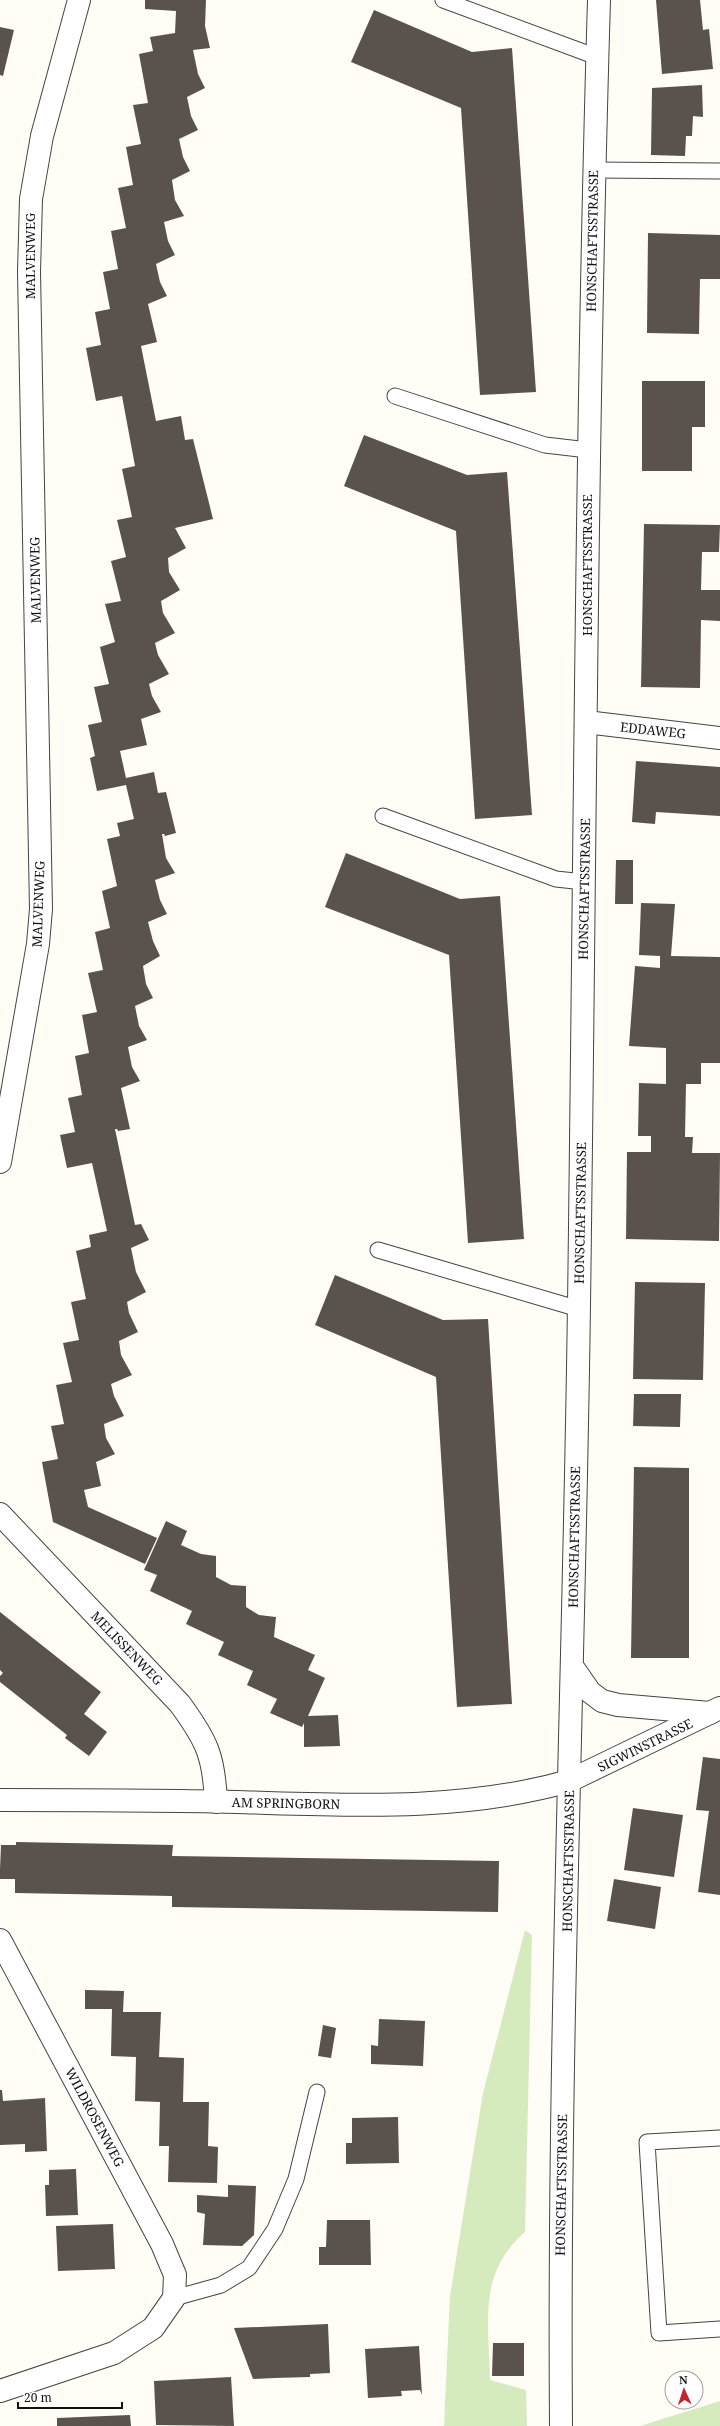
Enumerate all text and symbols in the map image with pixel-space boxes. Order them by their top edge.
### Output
street label: HONSCHAFTSSTRASSE [582,170,602,312]
street label: MALVENWEG [21,212,39,299]
street label: HONSCHAFTSSTRASSE [578,494,596,636]
street label: MALVENWEG [25,536,45,623]
street label: EDDAWEG [619,718,687,742]
street label: HONSCHAFTSSTRASSE [574,818,594,960]
street label: MALVENWEG [27,860,49,948]
street label: HONSCHAFTSSTRASSE [570,1142,590,1284]
street label: HONSCHAFTSSTRASSE [564,1466,584,1608]
street label: MELISSENWEG [87,1607,167,1689]
street label: SIGWINSTRASSE [594,1714,696,1776]
street label: HONSCHAFTSSTRASSE [558,1790,578,1932]
street label: AM SPRINGBORN [231,1793,341,1813]
street label: WILDROSENWEG [61,2064,129,2170]
street label: HONSCHAFTSSTRASSE [551,2114,571,2256]
north arrow [664,2370,704,2410]
text: N [679,2372,689,2387]
scale bar [18,2384,122,2410]
text: 20 m [24,2389,52,2406]

